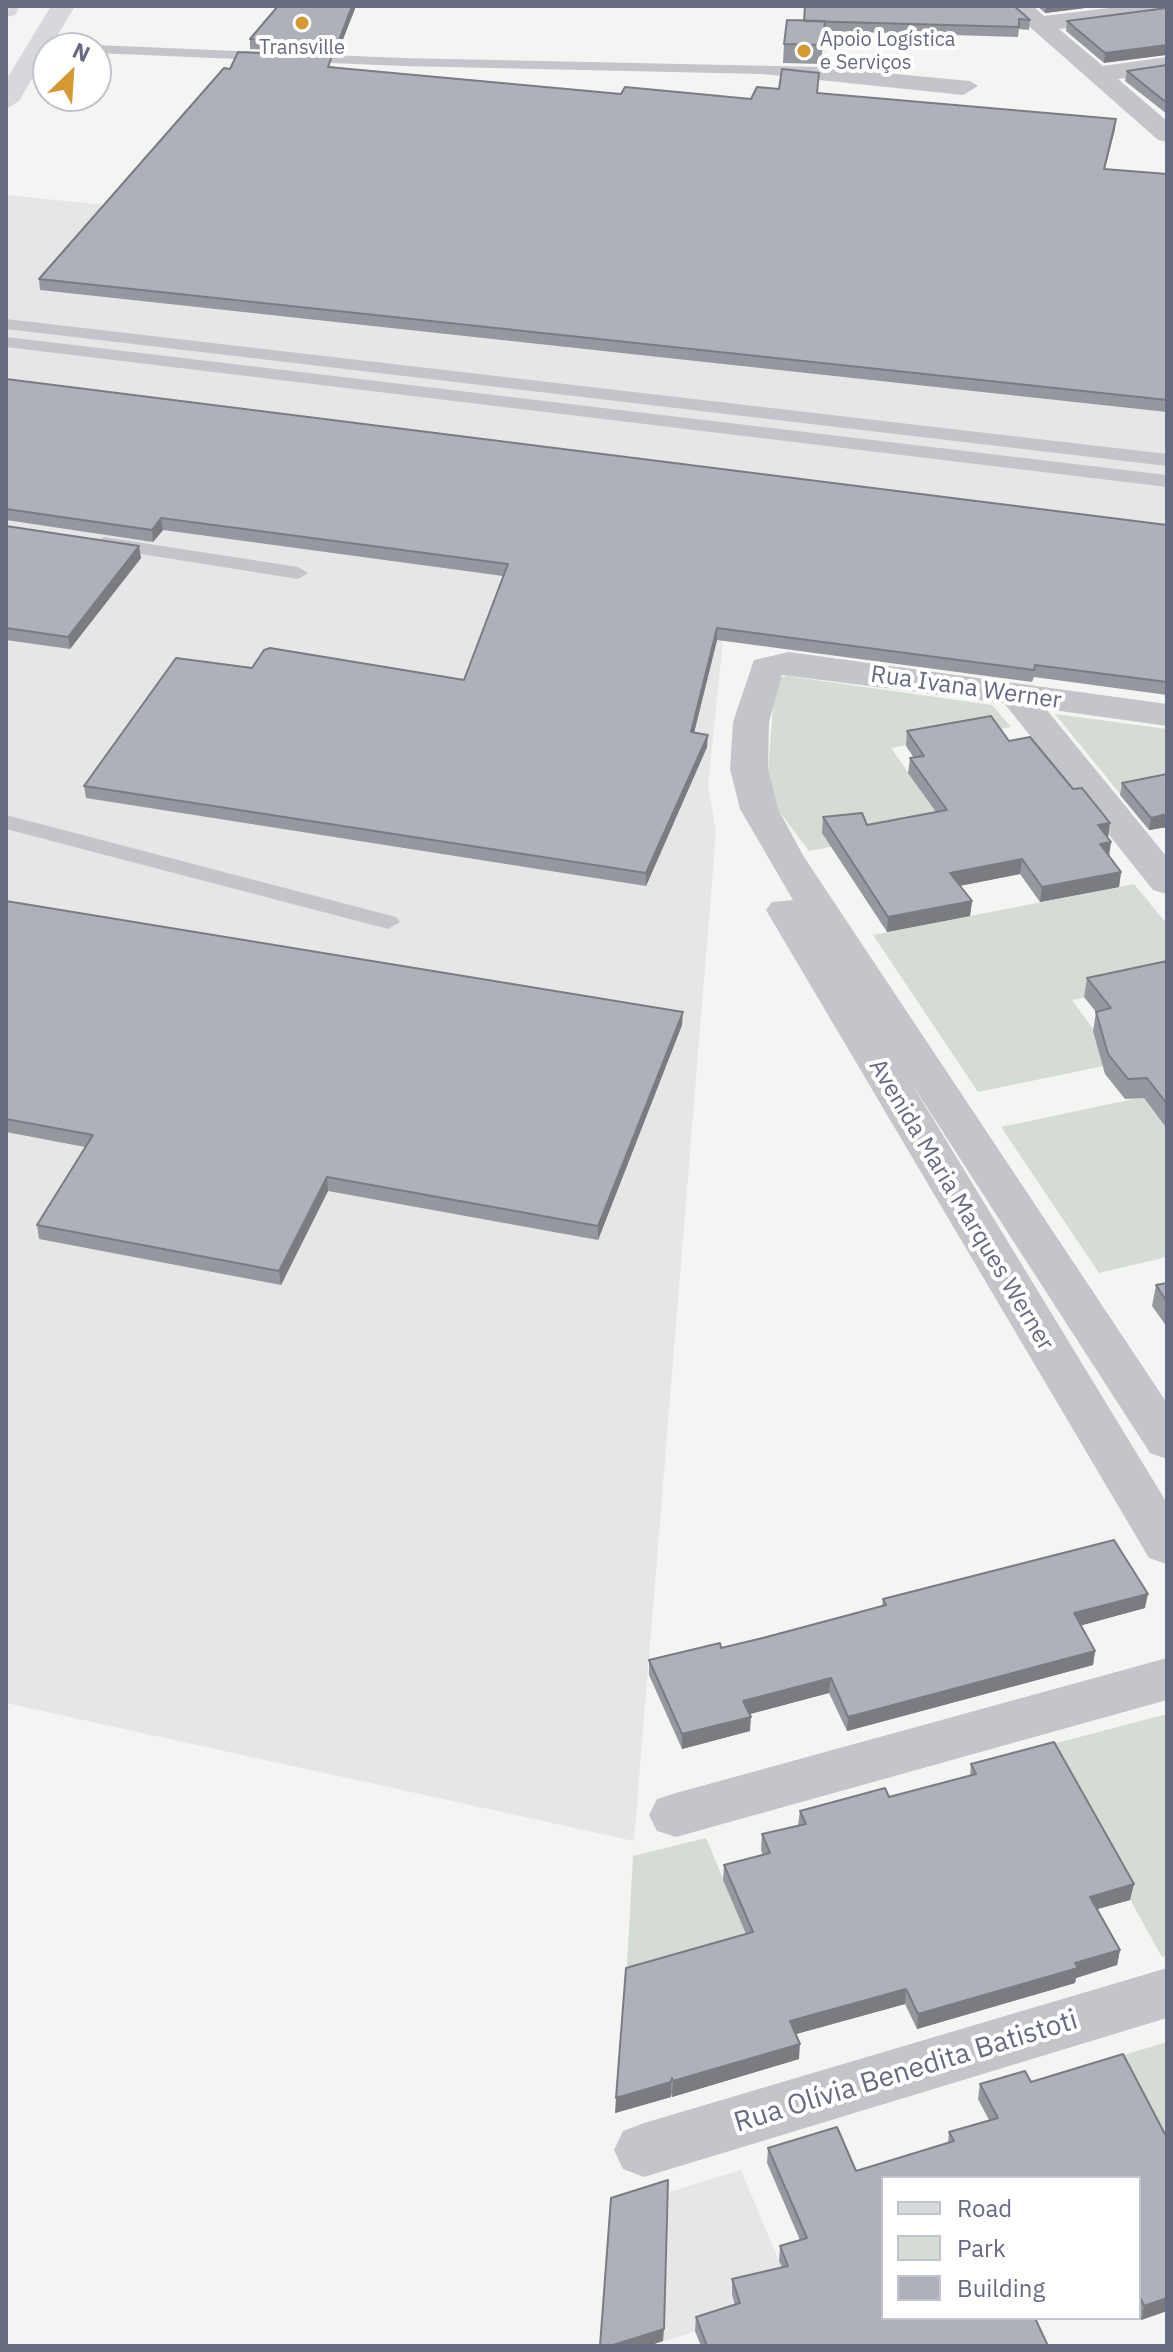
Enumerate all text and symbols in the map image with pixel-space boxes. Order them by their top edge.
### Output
marker: Transville [293,14,311,32]
place label: Apoio Logística e Serviços [820,28,955,75]
north arrow [32,32,112,112]
text: N [68,35,95,68]
place label: Transville [259,36,345,60]
marker: Apoio Logística e Serviços [795,42,813,60]
street label: Rua Ivana Werner [869,660,1063,716]
street label: Avenida Maria Marques Werner [862,1054,1060,1356]
street label: Rua Olívia Benedita Batistoti [730,2004,1082,2140]
legend [881,2176,1141,2320]
text: Road [957,2192,1012,2224]
text: Park [957,2232,1006,2264]
text: Building [957,2272,1045,2304]

